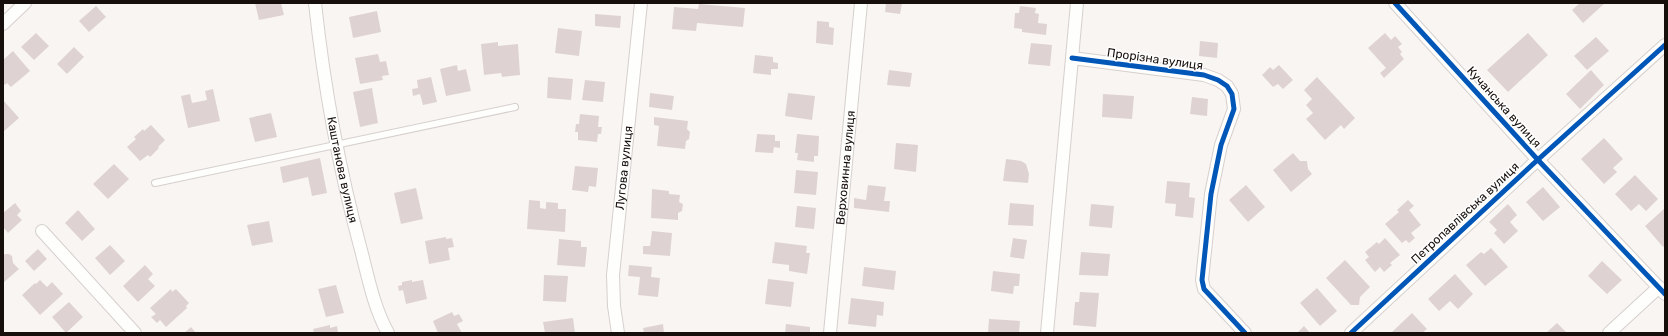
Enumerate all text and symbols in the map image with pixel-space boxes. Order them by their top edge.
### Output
street label: Прорізна вулиця [1106,45,1204,73]
street label: Кучанська вулиця [1464,64,1544,150]
street label: Верховинна вулиця [833,110,858,225]
street label: Каштанова вулиця [324,115,361,224]
street label: Лугова вулиця [613,125,635,211]
street label: Петропавлівська вулиця [1408,159,1522,267]

